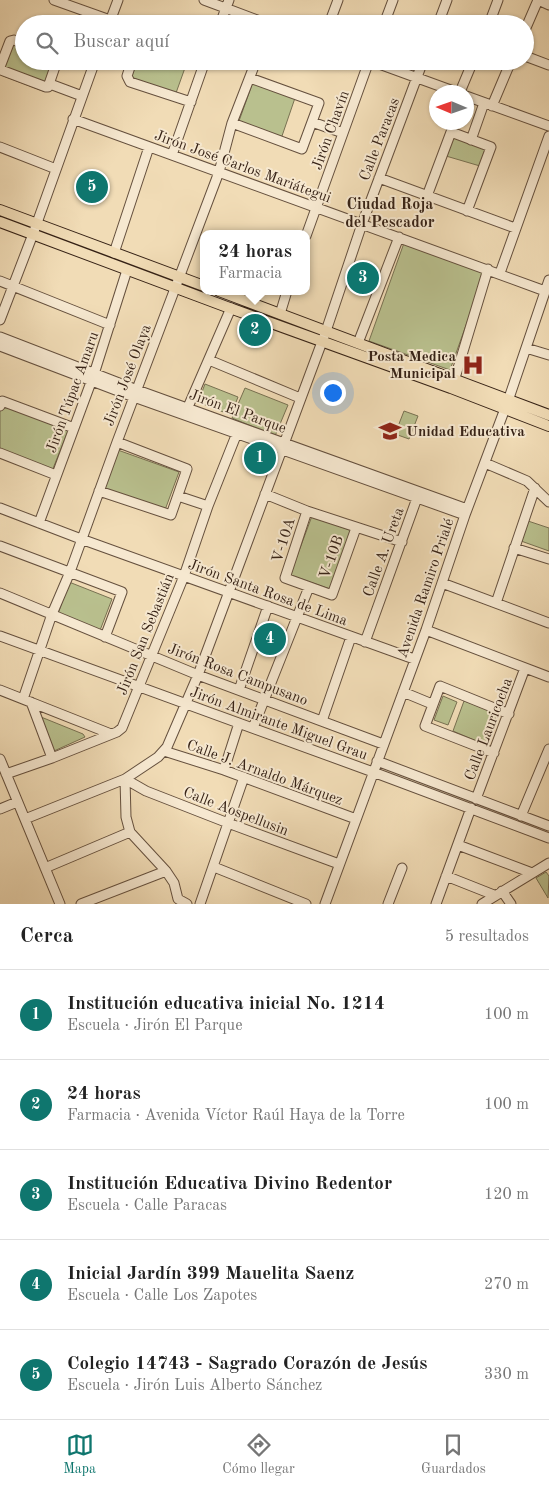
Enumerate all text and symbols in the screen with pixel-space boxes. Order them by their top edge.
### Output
search box [15,15,534,70]
icon: search [33,29,61,57]
text: Buscar aquí [73,33,169,52]
north arrow [429,85,474,130]
street label: Jirón Chavín [310,89,353,172]
street label: Calle Paracas [358,96,403,183]
street label: Jirón José Carlos Mariátegui [152,128,333,206]
pin: 5 [76,168,108,206]
district label: Ciudad Roja del Pescador [345,197,435,231]
popup [200,230,310,295]
text: 24 horas [218,243,292,262]
pin: 3 [347,259,379,297]
text: Farmacia [218,266,282,282]
pin: 2 [239,311,271,349]
street label: Jirón José Olaya [102,322,155,429]
street label: Jirón Túpac Amaru [45,330,102,455]
place label: Posta Medica Municipal [367,350,456,382]
hospital icon: Posta Medica Municipal [460,352,486,378]
your location [320,380,346,406]
street label: Jirón El Parque [187,388,288,437]
school or university icon: Unidad Educativa [377,418,403,444]
place label: Unidad Educativa [406,425,525,440]
pin: 1 [244,439,276,477]
street label: Calle A. Ureta [361,505,408,599]
street label: V-10A [270,516,299,565]
street label: Avenida Ramiro Prialé [395,517,457,660]
street label: V-10B [318,534,347,581]
street label: Jirón Santa Rosa de Lima [186,558,350,629]
street label: Jirón San Sebastián [115,572,178,697]
pin: 4 [254,620,286,658]
street label: Jirón Rosa Campusano [165,642,310,709]
street label: Calle Lauricocha [463,676,516,783]
street label: Jirón Almirante Miguel Grau [188,685,369,764]
street label: Calle J. Arnaldo Márquez [184,738,345,809]
street label: Calle Aospellusin [181,785,290,839]
text: Cerca [20,926,73,947]
text: 5 resultados [445,929,529,945]
text: Institución educativa inicial No. 1214 [67,995,385,1014]
text: 1 [31,1007,41,1023]
text: 100 m [484,1007,529,1023]
text: Escuela · Jirón El Parque [67,1018,243,1034]
text: 24 horas [67,1085,141,1104]
text: 2 [31,1097,41,1113]
text: 100 m [484,1097,529,1113]
text: Farmacia · Avenida Víctor Raúl Haya de la Torre [67,1108,405,1124]
text: Institución Educativa Divino Redentor [67,1175,392,1194]
text: 3 [31,1187,41,1203]
text: 120 m [484,1187,529,1203]
text: Escuela · Calle Paracas [67,1198,227,1214]
text: Inicial Jardín 399 Mauelita Saenz [67,1265,354,1284]
text: 4 [31,1277,41,1293]
text: 270 m [484,1277,529,1293]
text: Escuela · Calle Los Zapotes [67,1288,257,1304]
text: Colegio 14743 - Sagrado Corazón de Jesús [67,1355,427,1374]
text: 5 [31,1367,41,1383]
text: 330 m [484,1367,529,1383]
text: Escuela · Jirón Luis Alberto Sánchez [67,1378,322,1394]
tab: Mapa [63,1431,96,1478]
tab: Cómo llegar [222,1431,295,1478]
tab: Guardados [421,1431,486,1478]

